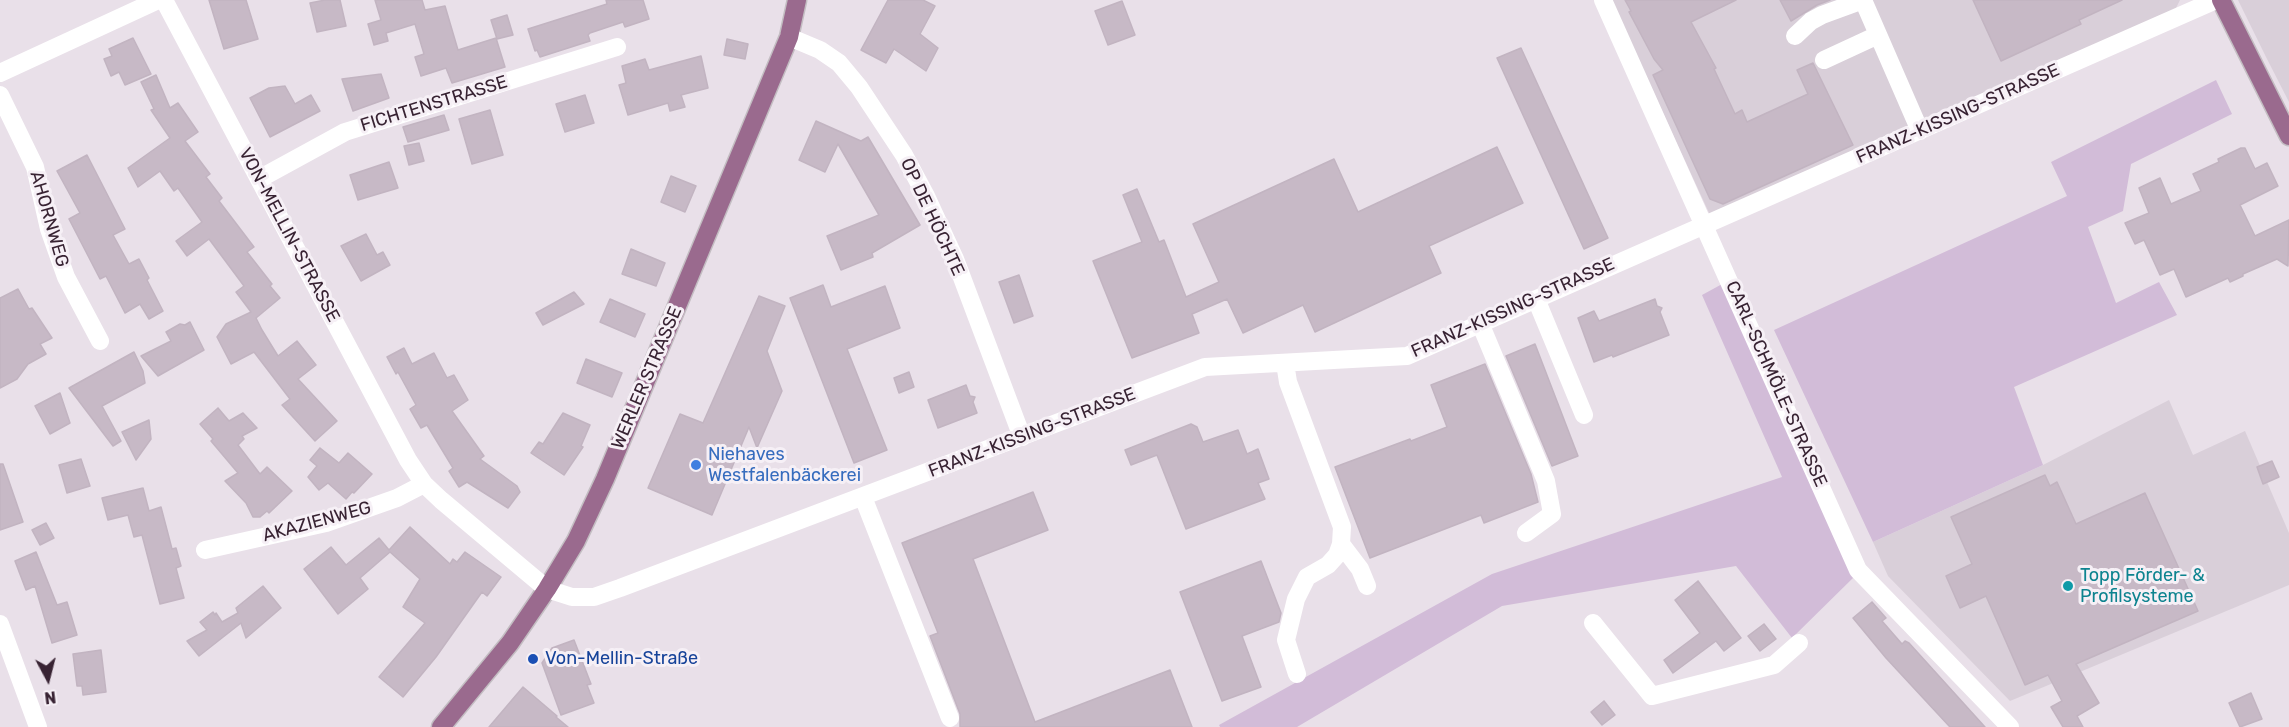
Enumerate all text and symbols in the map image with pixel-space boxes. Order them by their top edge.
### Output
street label: FRANZ-KISSING-STRASSE [1853,59,2063,169]
street label: FICHTENSTRASSE [358,71,510,137]
street label: VON-MELLIN-STRASSE [234,144,344,326]
street label: OP DE HÖCHTE [895,155,969,279]
street label: AHORNWEG [25,169,73,269]
street label: FRANZ-KISSING-STRASSE [1408,253,1618,363]
street label: CARL-SCHMÖLE-STRASSE [1721,278,1831,490]
street label: WERLER STRASSE [607,303,687,453]
street label: FRANZ-KISSING-STRASSE [925,383,1139,483]
place label: Niehaves Westfalenbäckerei [708,444,861,486]
marker: Niehaves Westfalenbäckerei [689,458,703,472]
street label: AKAZIENWEG [260,497,374,547]
place label: Topp Förder- & Profilsysteme [2080,565,2205,608]
marker: Topp Förder- & Profilsysteme [2061,579,2075,593]
place label: Von-Mellin-Straße [545,648,698,670]
north arrow [18,649,78,709]
marker: Von-Mellin-Straße [526,652,540,666]
text: N [43,687,57,707]

